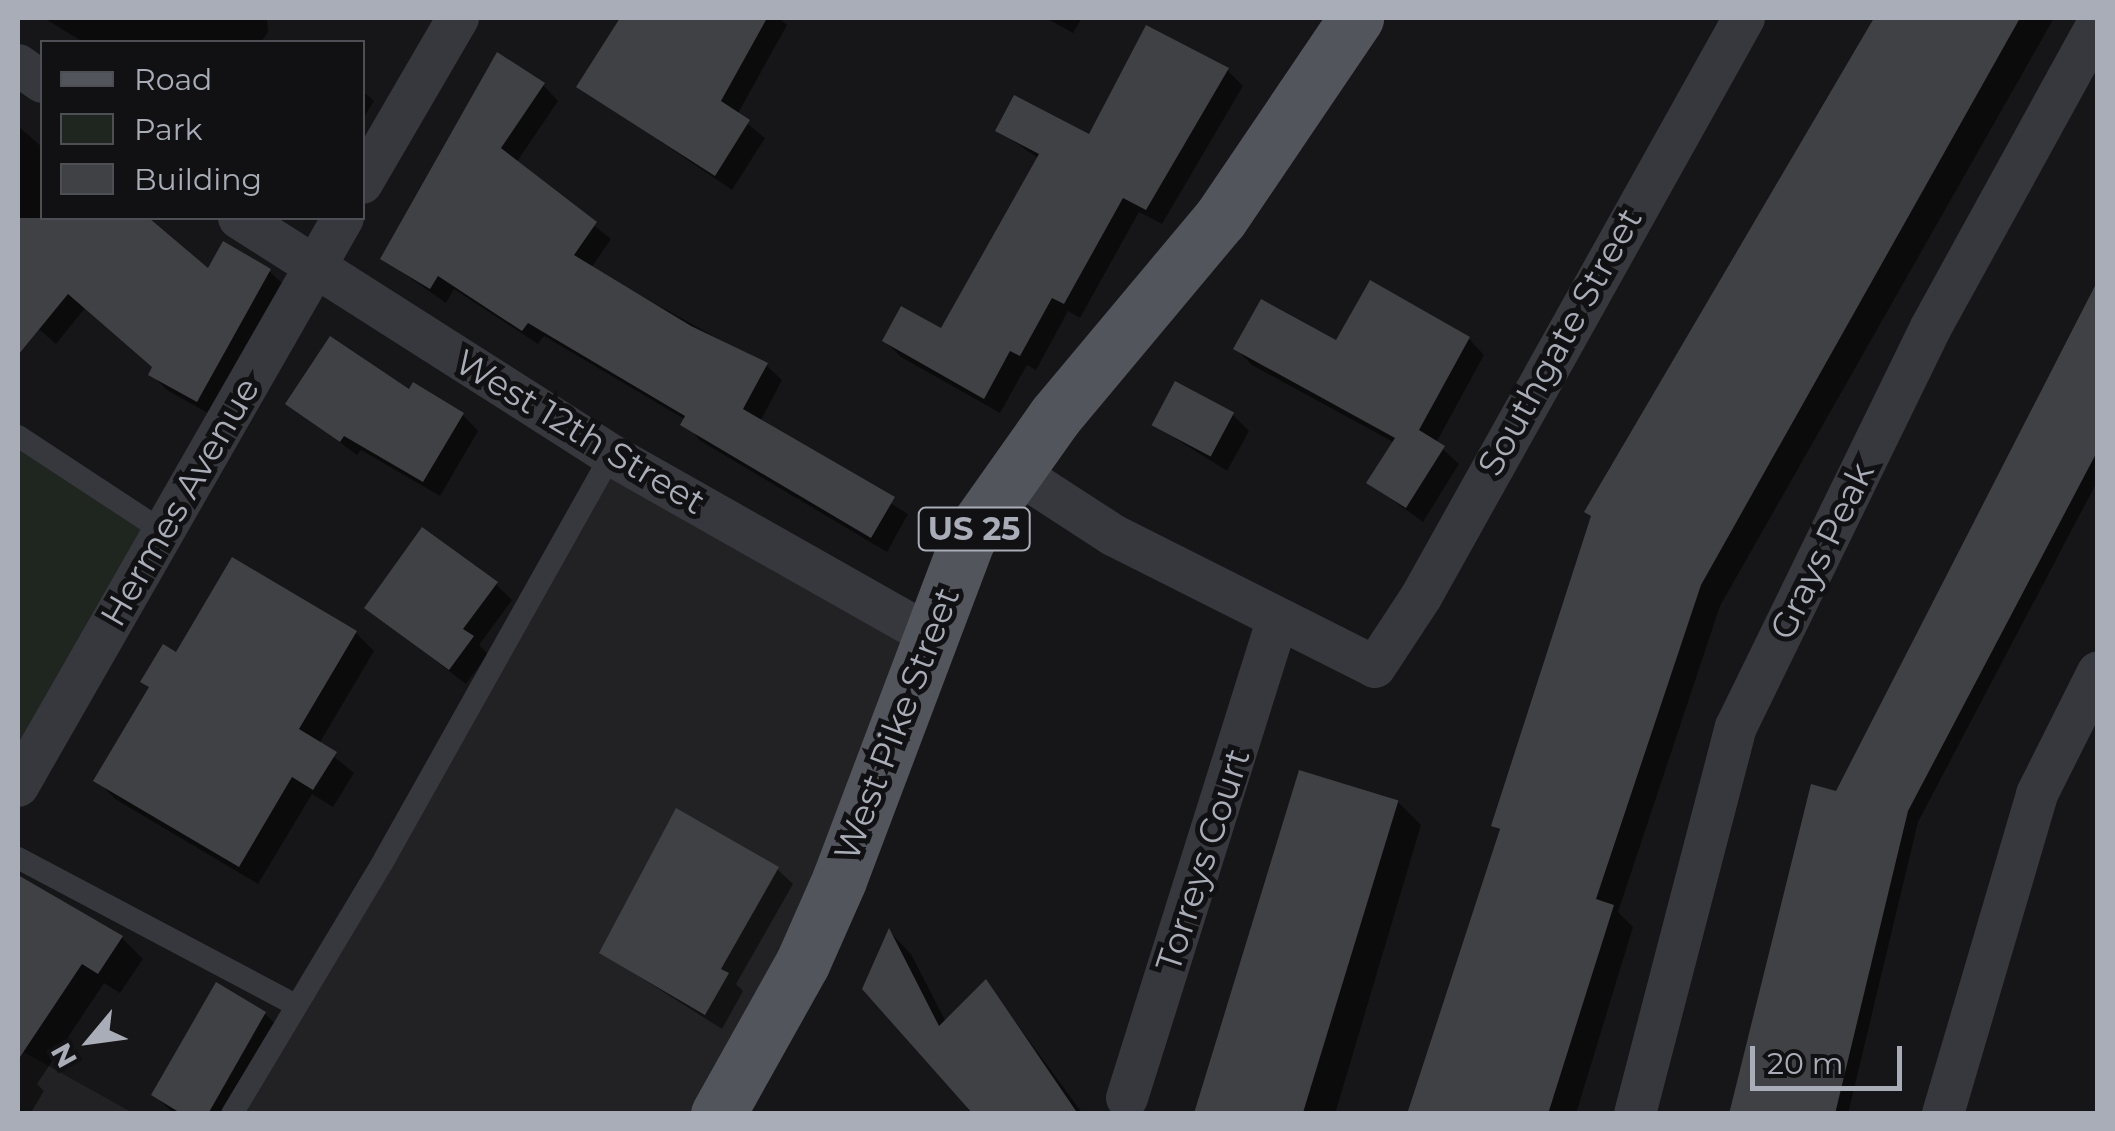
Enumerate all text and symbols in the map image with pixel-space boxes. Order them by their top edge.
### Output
legend [40,40,365,220]
text: Road [134,61,212,98]
text: Park [134,111,203,148]
text: Building [134,161,262,198]
street label: Southgate Street [1469,201,1651,483]
street label: West 12th Street [447,341,713,523]
street label: Hermes Avenue [92,370,268,634]
street label: Grays Peak [1761,456,1883,646]
road number: US 25 [916,502,1032,556]
street label: West Pike Street [826,581,968,867]
street label: Torreys Court [1147,743,1259,977]
north arrow [40,991,140,1091]
scale bar [1755,1026,1908,1088]
text: N [43,1037,84,1074]
text: 20 m [1767,1045,1844,1082]

